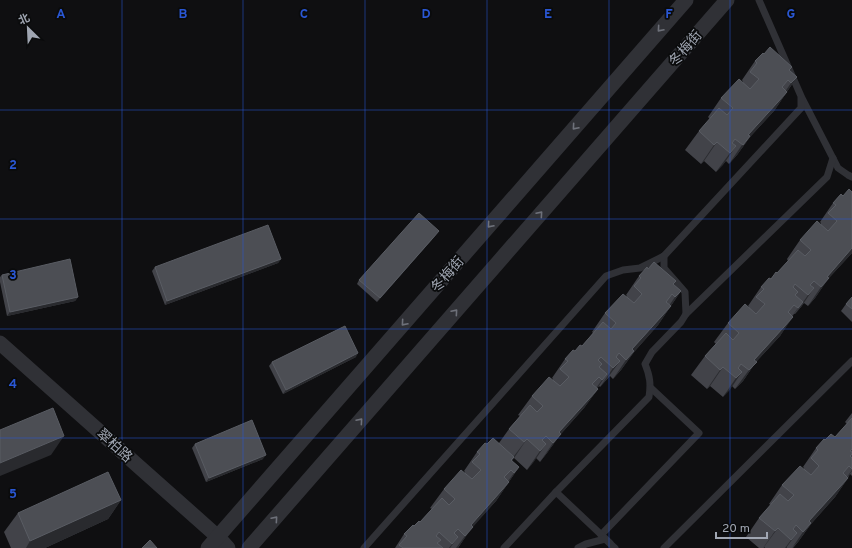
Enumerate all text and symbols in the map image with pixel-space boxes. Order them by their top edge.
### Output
text: A [56,7,66,23]
text: B [179,7,188,23]
text: C [300,7,308,23]
text: D [421,7,431,23]
text: E [544,7,552,23]
text: F [665,7,673,23]
text: G [787,7,796,23]
north arrow [8,8,48,48]
text: 北 [16,11,32,28]
one-way arrow [658,25,665,32]
street label: 冬梅街 [666,28,706,70]
one-way arrow [573,123,580,130]
text: 2 [9,158,17,174]
one-way arrow [536,211,543,219]
one-way arrow [487,221,494,228]
street label: 冬梅街 [428,254,468,296]
text: 3 [9,268,17,284]
one-way arrow [450,309,458,317]
one-way arrow [402,319,409,326]
text: 4 [9,377,17,393]
one-way arrow [356,418,363,425]
street label: 翠柏路 [93,426,135,466]
text: 5 [9,487,17,503]
scale bar [716,514,767,540]
one-way arrow [270,516,277,523]
text: 20 m [722,521,750,537]

